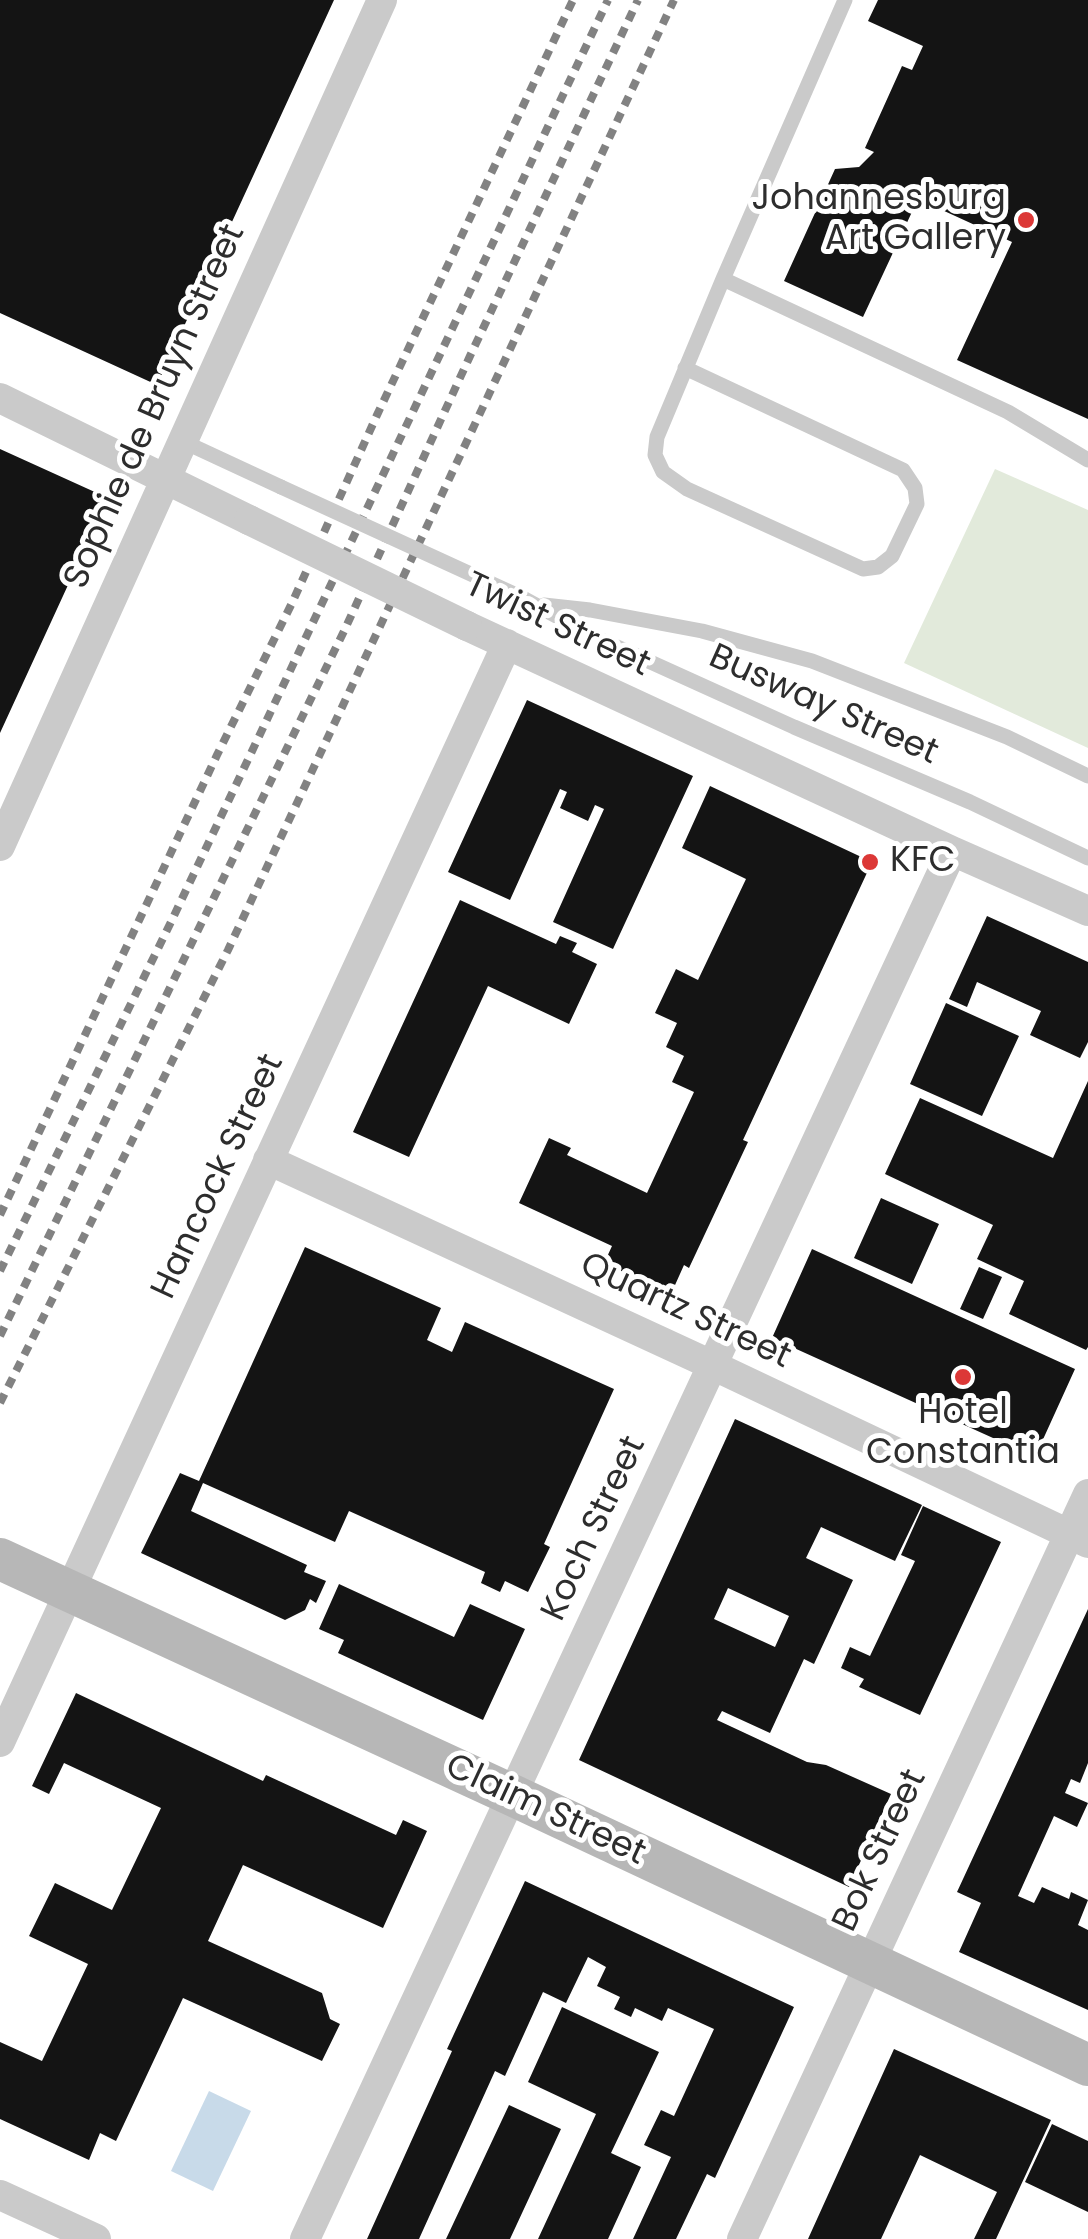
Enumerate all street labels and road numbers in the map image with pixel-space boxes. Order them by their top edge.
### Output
street label: Sophie de Bruyn Street [57,218,255,596]
street label: Twist Street [458,565,656,687]
street label: Busway Street [702,637,944,775]
street label: Hancock Street [144,1048,294,1306]
street label: Quartz Street [573,1245,797,1379]
street label: Koch Street [534,1430,656,1628]
street label: Claim Street [438,1746,652,1876]
street label: Bok Street [825,1763,937,1939]

